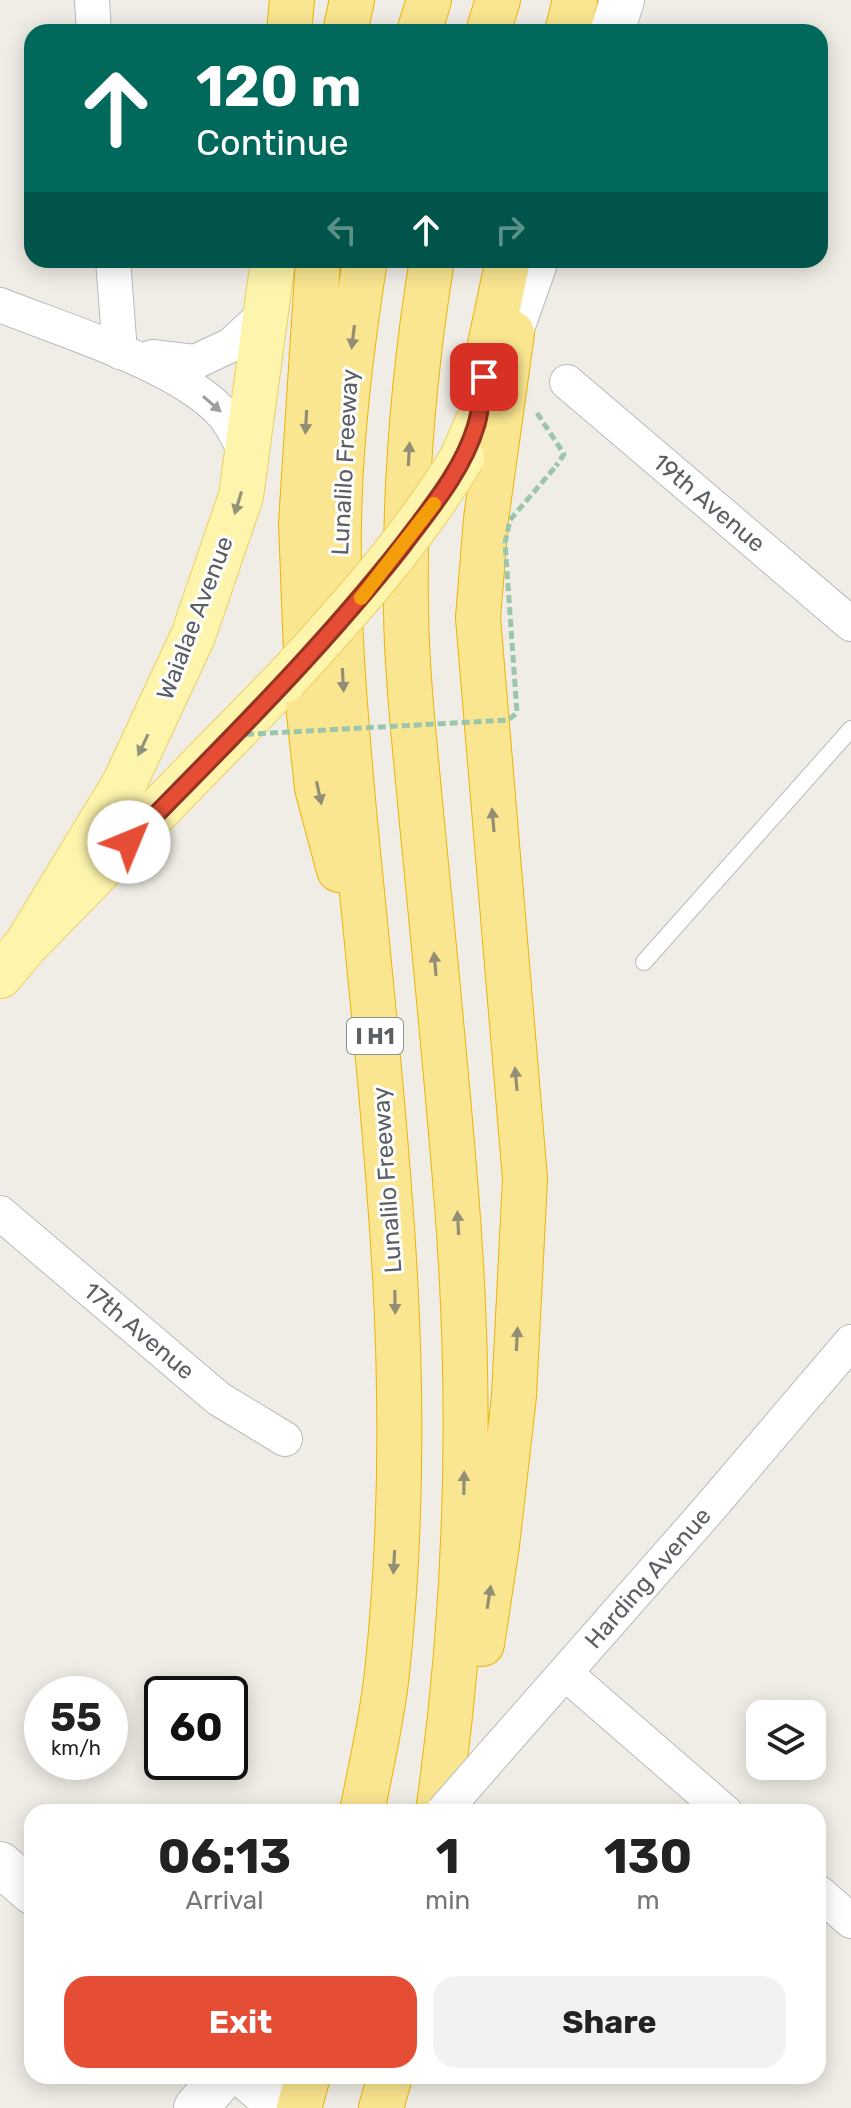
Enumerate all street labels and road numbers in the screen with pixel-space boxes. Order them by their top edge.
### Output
street label: Lunalilo Freeway [326,368,364,556]
street label: 19th Avenue [647,448,771,558]
street label: Waialae Avenue [151,532,239,704]
road number: I H1 [347,1018,403,1054]
street label: Lunalilo Freeway [367,1086,407,1274]
street label: 17th Avenue [78,1277,200,1385]
street label: Harding Avenue [579,1502,717,1654]

